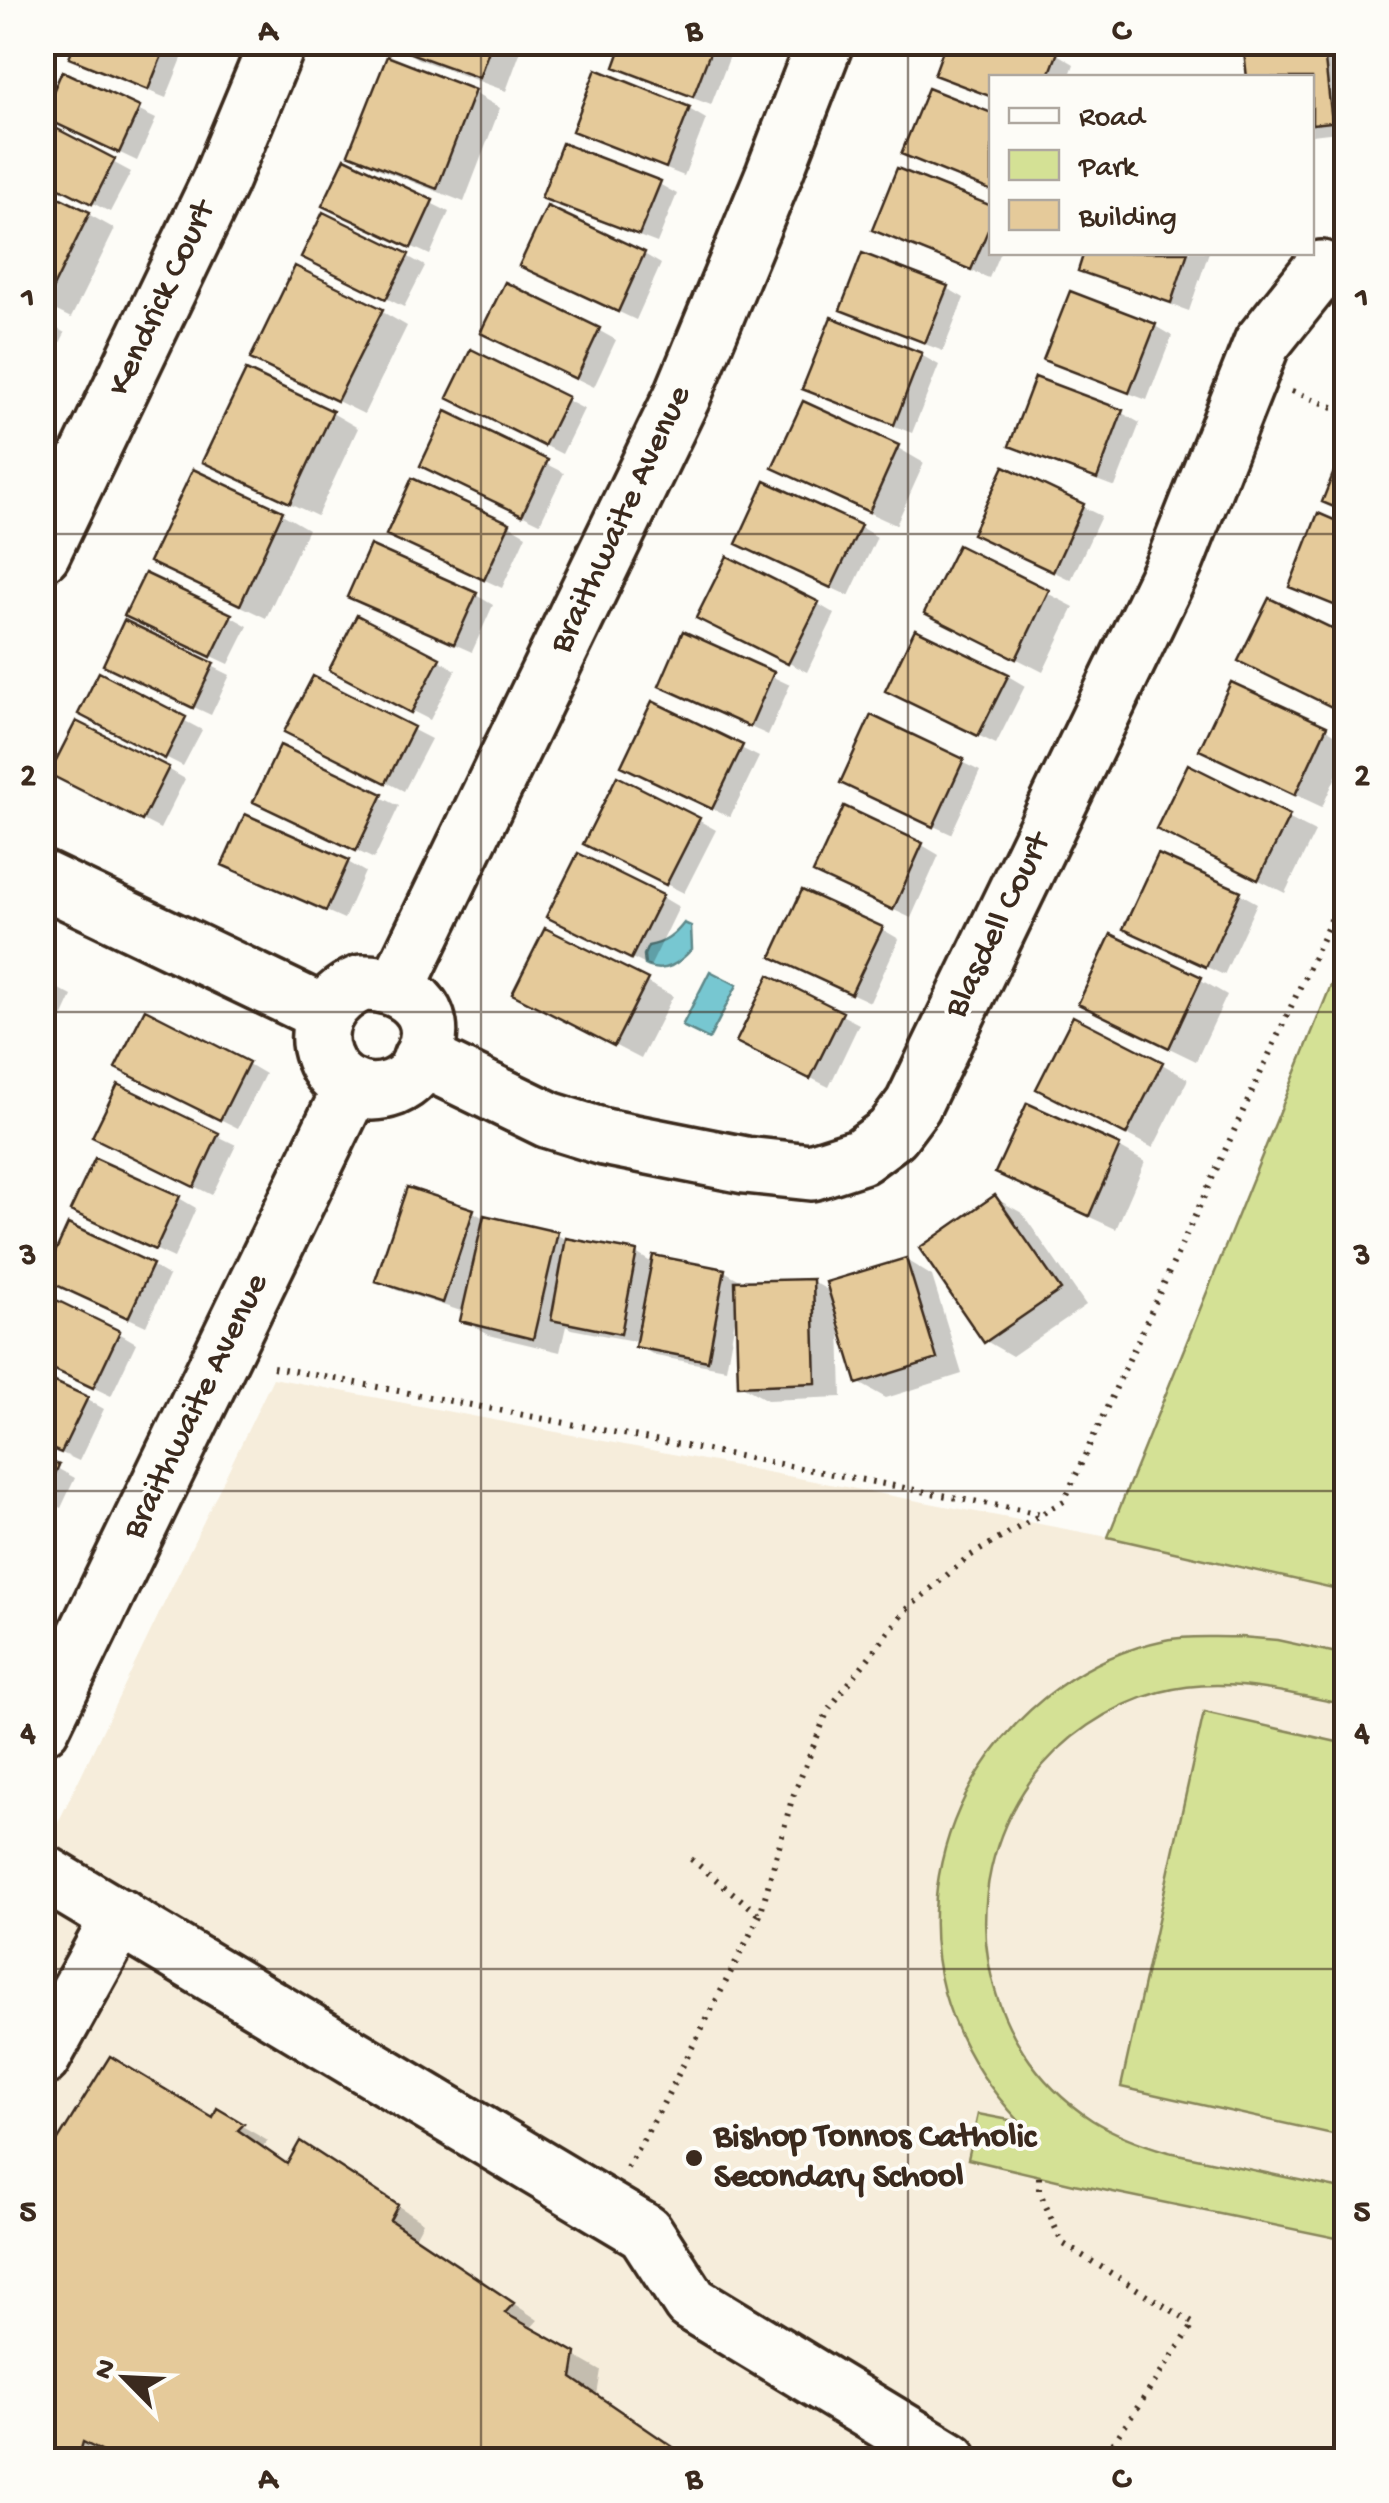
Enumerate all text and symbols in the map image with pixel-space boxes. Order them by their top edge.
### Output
text: A [258,14,280,52]
text: B [685,14,704,52]
text: C [1112,14,1132,52]
legend [989,75,1314,255]
text: Road [1079,102,1147,137]
text: Park [1078,152,1139,187]
street label: Kendrick Court [100,193,227,403]
text: Building [1078,202,1177,237]
text: 1 [21,281,34,319]
text: 1 [1355,281,1368,319]
street label: Braithwaite Avenue [542,379,702,661]
text: 2 [20,759,36,797]
text: 2 [1354,759,1370,797]
street label: Blasdell Court [936,825,1063,1026]
text: 3 [19,1238,36,1276]
text: 3 [1353,1238,1370,1276]
street label: Braithwaite Avenue [114,1267,279,1547]
text: 4 [19,1716,36,1754]
text: 4 [1353,1716,1370,1754]
place label: Bishop Tonnos Catholic Secondary School [713,2118,1038,2199]
marker: Bishop Tonnos Catholic Secondary School [683,2147,705,2169]
text: 5 [20,2195,37,2233]
text: 5 [1354,2195,1371,2233]
north arrow [75,2328,175,2428]
text: N [87,2355,125,2385]
text: A [258,2462,280,2500]
text: B [685,2462,704,2500]
text: C [1112,2462,1132,2500]

